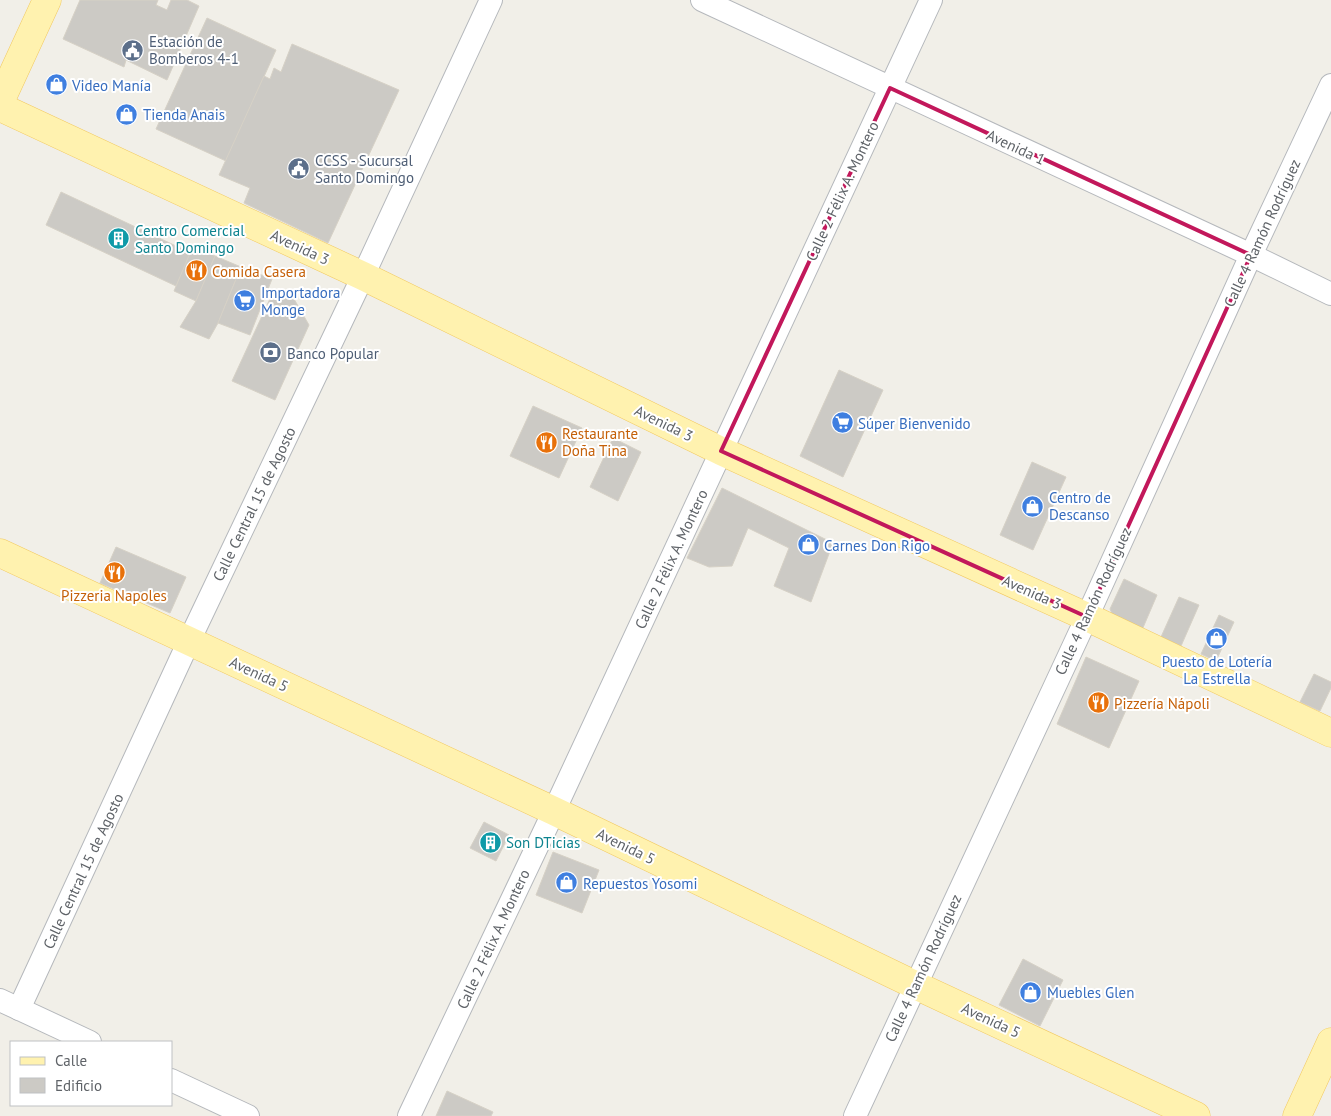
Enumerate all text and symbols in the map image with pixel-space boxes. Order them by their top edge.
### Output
place label: Estación de Bomberos 4-1 [149,32,239,68]
public building icon: Estación de Bomberos 4-1 [121,38,145,62]
shop icon: Video Manía [44,73,68,97]
place label: Video Manía [71,76,151,95]
shop icon: Tienda Anais [115,102,139,126]
place label: Tienda Anais [143,105,225,124]
street label: Calle 2 Félix A. Montero [801,118,883,264]
street label: Avenida 1 [984,125,1048,169]
place label: CCSS - Sucursal Santo Domingo [315,151,414,187]
street label: Calle 4 Ramón Rodríguez [1219,156,1305,310]
public building icon: CCSS - Sucursal Santo Domingo [287,157,311,181]
place label: Centro Comercial Santo Domingo [135,221,245,257]
street label: Avenida 3 [268,225,332,269]
building icon: Centro Comercial Santo Domingo [107,227,131,251]
restaurant icon: Comida Casera [184,259,208,283]
place label: Comida Casera [212,262,306,281]
place label: Importadora Monge [261,283,340,319]
supermarket icon: Importadora Monge [233,289,257,313]
bank icon: Banco Popular [259,341,283,365]
place label: Banco Popular [287,344,379,363]
street label: Avenida 3 [632,401,696,445]
supermarket icon: Súper Bienvenido [830,411,854,435]
place label: Súper Bienvenido [858,414,971,433]
street label: Calle Central 15 de Agosto [208,424,300,584]
place label: Restaurante Doña Tina [562,424,638,460]
restaurant icon: Restaurante Doña Tina [534,430,558,454]
street label: Calle 2 Félix A. Montero [630,486,712,632]
place label: Centro de Descanso [1049,488,1111,524]
shop icon: Centro de Descanso [1021,494,1045,518]
street label: Calle 4 Ramón Rodríguez [1050,524,1136,678]
shop icon: Carnes Don Rigo [796,533,820,557]
place label: Carnes Don Rigo [824,536,930,555]
restaurant icon: Pizzeria Napoles [102,560,126,584]
street label: Avenida 3 [999,571,1065,613]
place label: Pizzeria Napoles [61,586,167,605]
shop icon: Puesto de Lotería La Estrella [1205,626,1229,650]
street label: Avenida 5 [227,652,291,696]
place label: Puesto de Lotería La Estrella [1162,652,1272,688]
restaurant icon: Pizzería Nápoli [1086,691,1110,715]
place label: Pizzería Nápoli [1114,694,1210,713]
street label: Calle Central 15 de Agosto [39,790,127,952]
street label: Avenida 5 [594,824,658,868]
building icon: Son DTicias [478,830,502,854]
place label: Son DTicias [506,833,580,852]
street label: Calle 2 Félix A. Montero [452,866,534,1012]
shop icon: Repuestos Yosomi [555,871,579,895]
place label: Repuestos Yosomi [583,874,697,893]
street label: Calle 4 Ramón Rodríguez [880,891,966,1045]
shop icon: Muebles Glen [1019,980,1043,1004]
place label: Muebles Glen [1047,983,1134,1002]
street label: Avenida 5 [959,998,1023,1042]
legend [10,1041,172,1106]
text: Calle [55,1051,87,1070]
text: Edificio [55,1076,102,1095]

